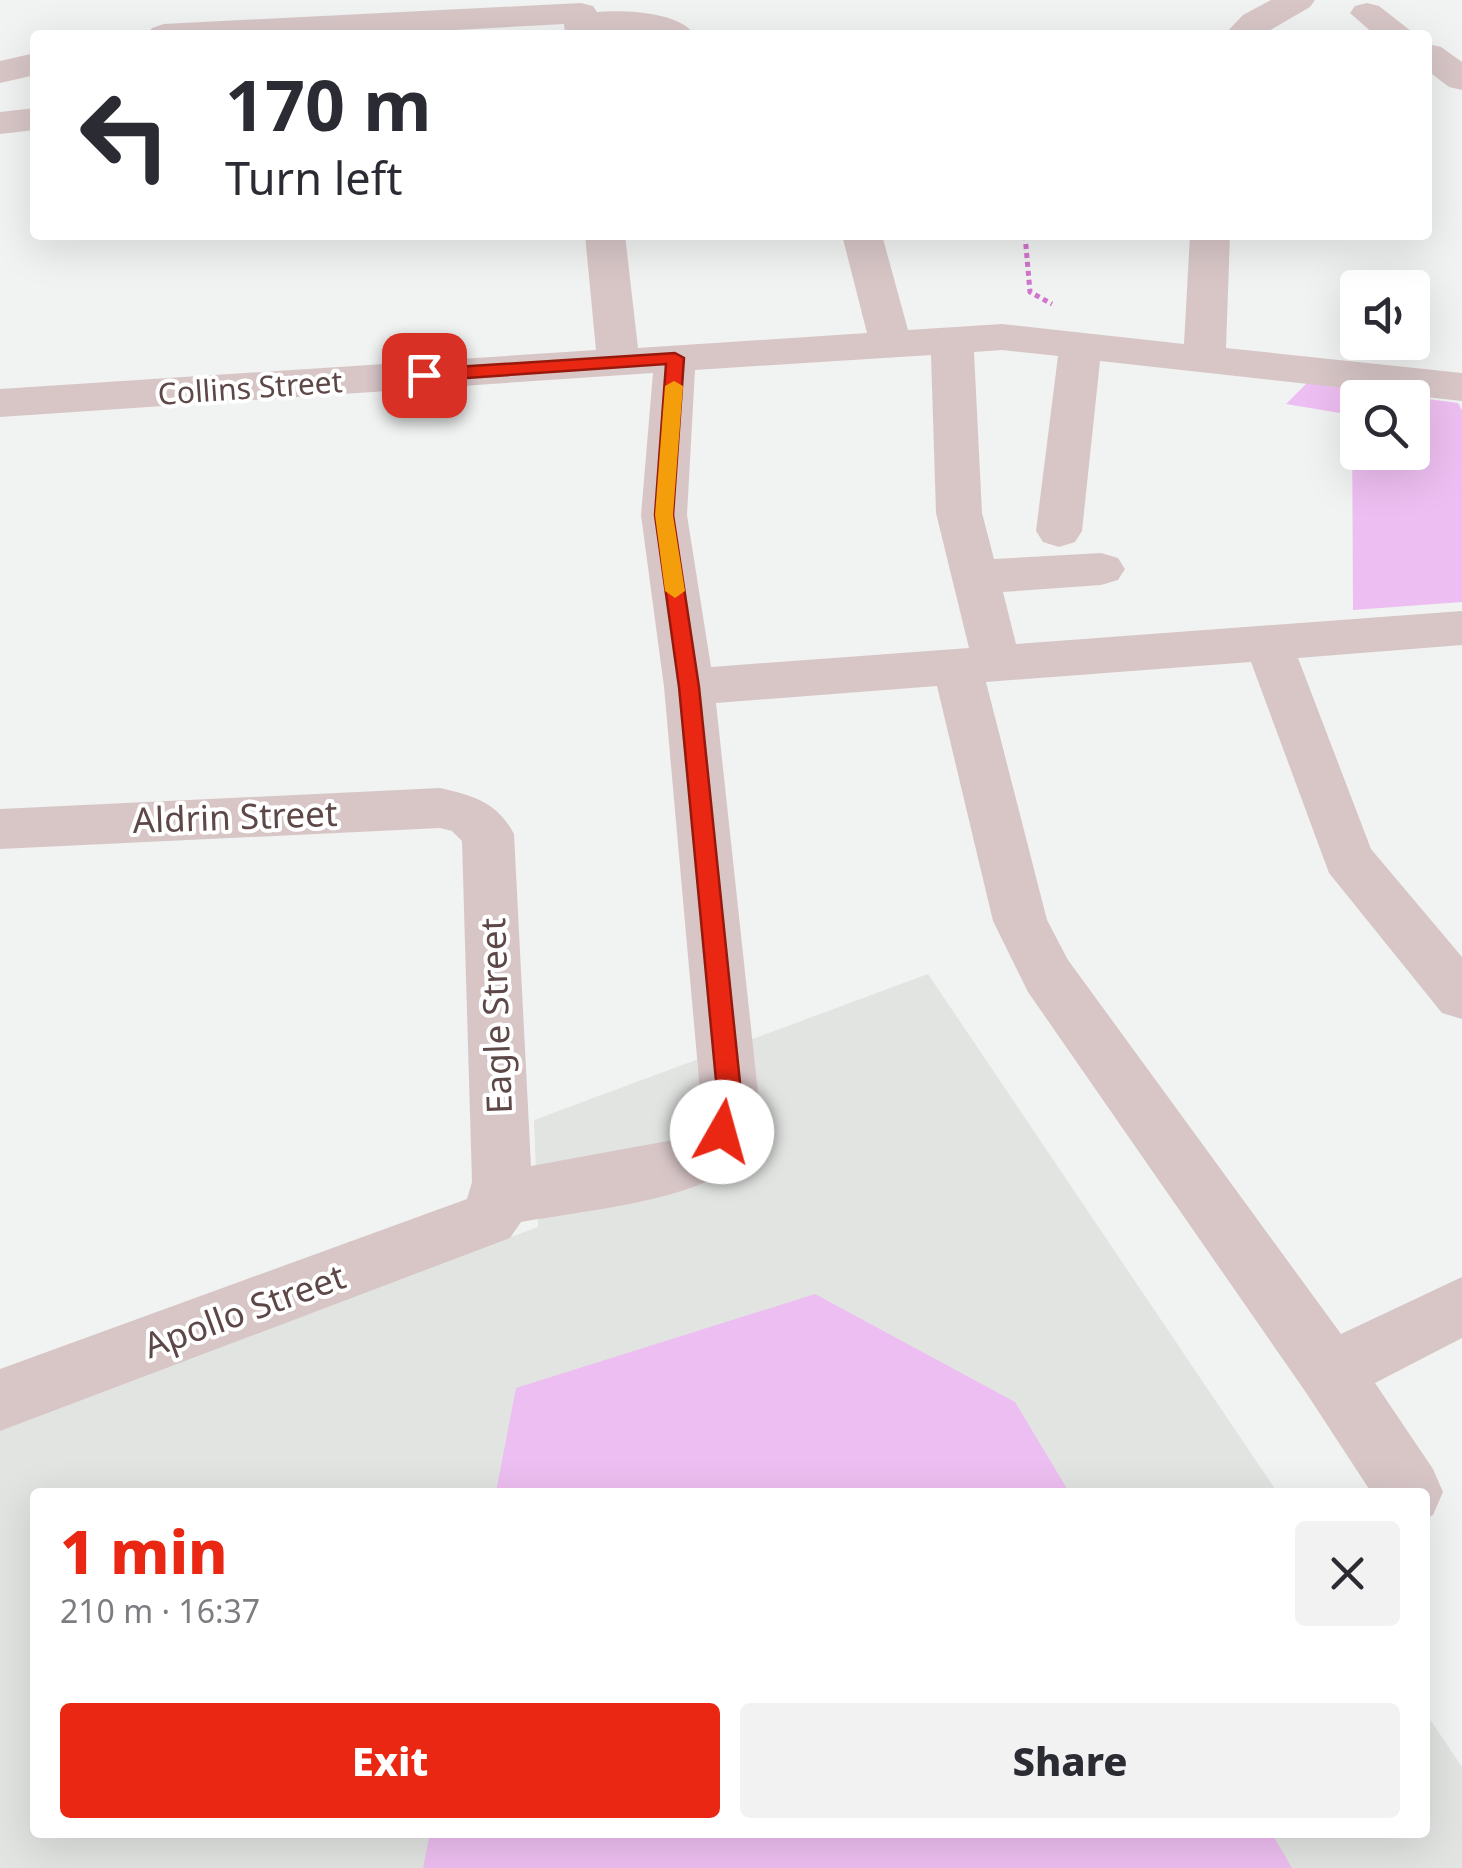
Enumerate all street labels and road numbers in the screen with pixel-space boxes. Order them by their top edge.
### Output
street label: Collins Street [156,360,344,414]
street label: Aldrin Street [132,789,338,843]
street label: Eagle Street [468,917,522,1115]
street label: Apollo Street [137,1252,351,1368]

